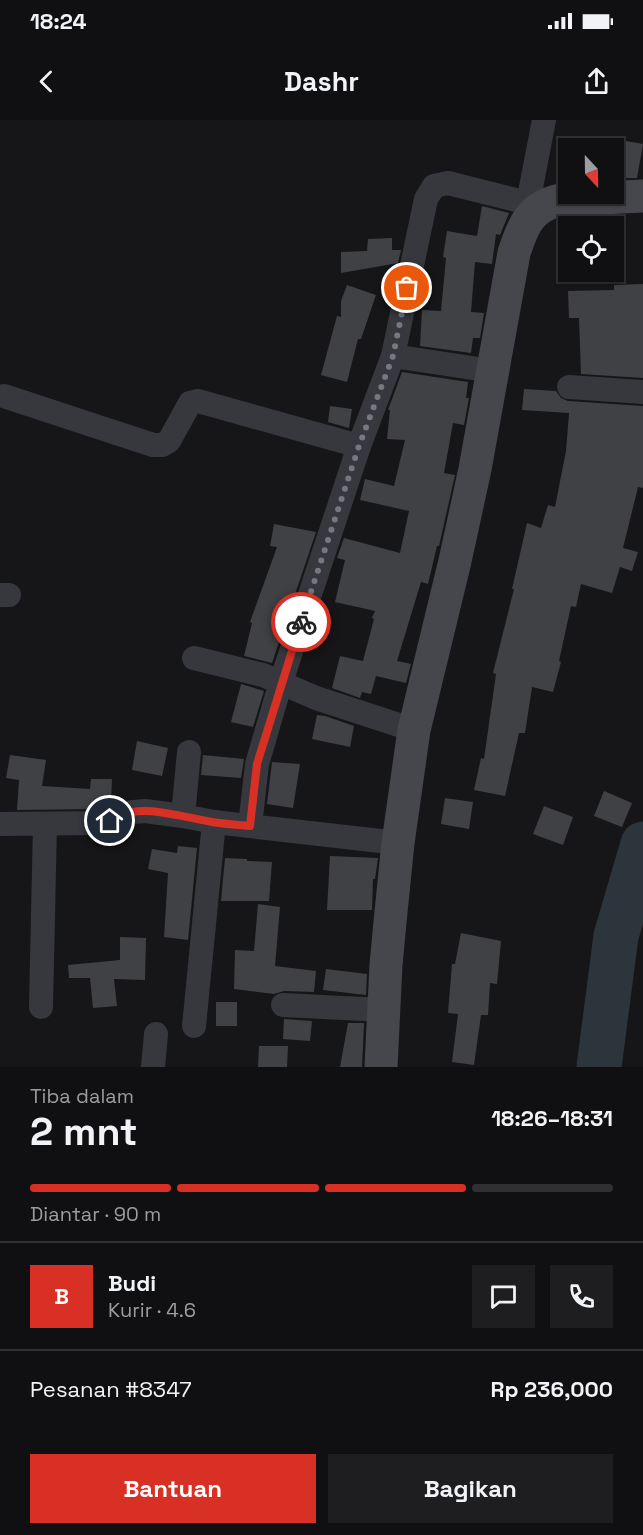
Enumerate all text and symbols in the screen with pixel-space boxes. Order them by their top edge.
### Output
text: 18:24 [30,7,86,35]
text: Dashr [284,64,359,99]
icon: back [30,65,63,98]
icon: share [580,65,613,98]
north arrow [558,138,624,204]
map controls [558,138,624,282]
button: locate [558,216,624,282]
pin [381,262,432,313]
icon: bag [390,271,423,304]
courier [271,592,331,652]
icon: bike [285,606,318,639]
pin [84,795,135,846]
icon: home [93,804,126,837]
text: Tiba dalam [30,1083,134,1109]
text: 18:26–18:31 [491,1104,613,1132]
text: 2 mnt [30,1107,138,1156]
text: Diantar · 90 m [30,1201,161,1227]
button: chat [472,1265,535,1328]
button: phone [550,1265,613,1328]
text: Budi [108,1269,156,1297]
text: B [54,1282,69,1310]
text: Kurir · 4.6 [108,1297,196,1323]
text: Pesanan #8347 [30,1375,192,1403]
text: Rp 236,000 [491,1375,613,1403]
button: Bantuan [30,1454,316,1523]
button: Bagikan [328,1454,613,1523]

